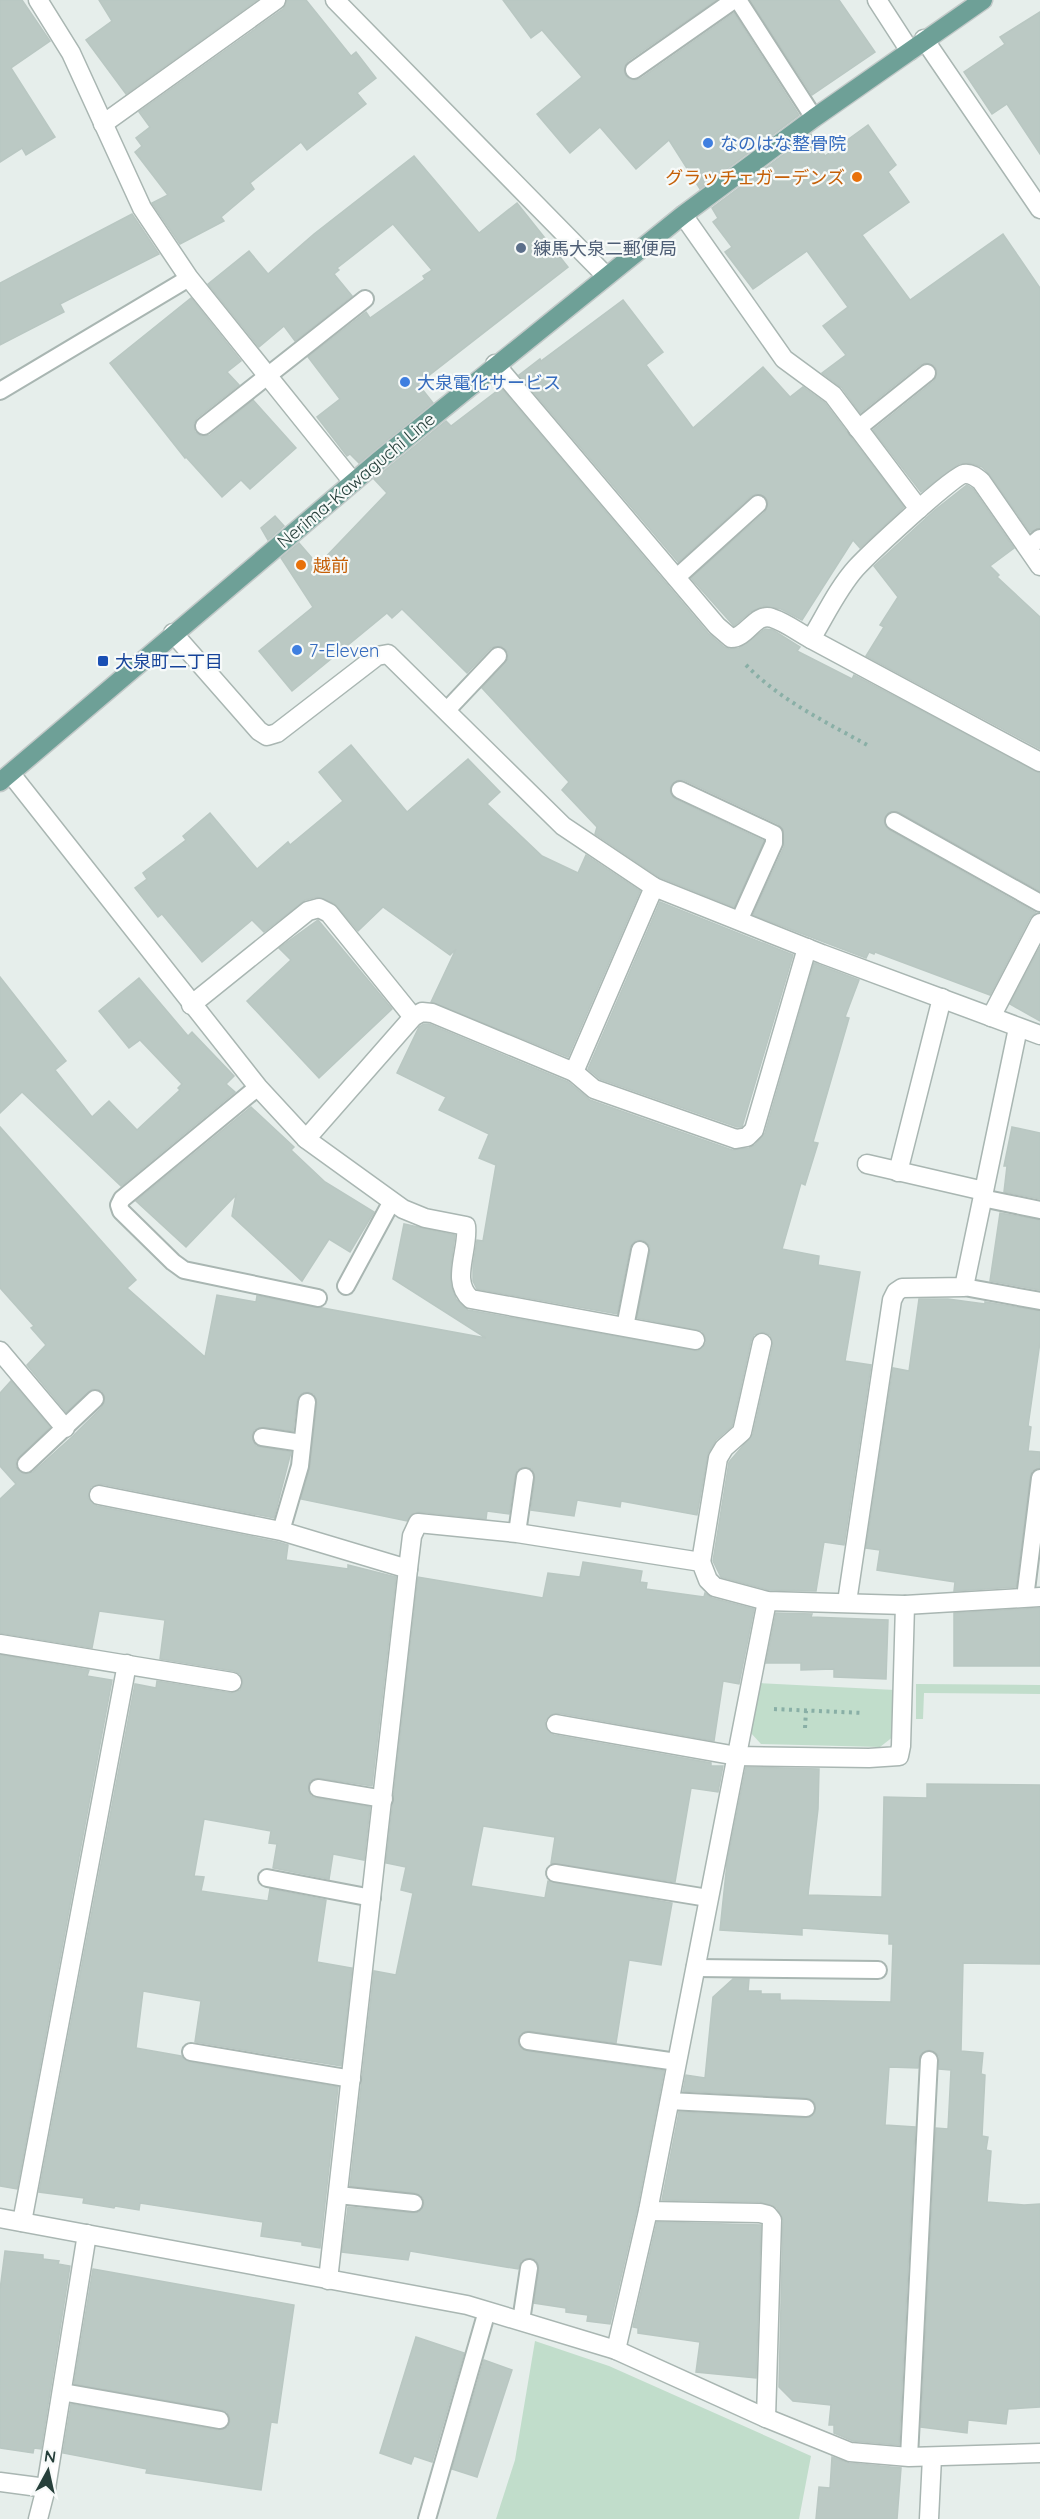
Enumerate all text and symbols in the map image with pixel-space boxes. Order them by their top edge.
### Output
place label: なのはな整骨院 [720,132,846,155]
marker: なのはな整骨院 [701,136,715,150]
place label: グラッチェガーデンズ [665,166,845,189]
marker: グラッチェガーデンズ [850,170,864,184]
place label: 練馬大泉二郵便局 [533,237,677,260]
marker: 練馬大泉二郵便局 [514,241,528,255]
place label: 大泉電化サービス [417,371,561,394]
marker: 大泉電化サービス [398,375,412,389]
street label: Nerima-Kawaguchi Line [272,407,440,553]
place label: 越前 [313,554,349,577]
marker: 越前 [294,558,308,572]
place label: 7-Eleven [309,639,380,662]
marker: 7-Eleven [290,643,304,657]
place label: 大泉町二丁目 [115,650,223,673]
marker: 大泉町二丁目 [96,654,110,668]
north arrow [18,2441,78,2501]
text: N [43,2445,57,2467]

